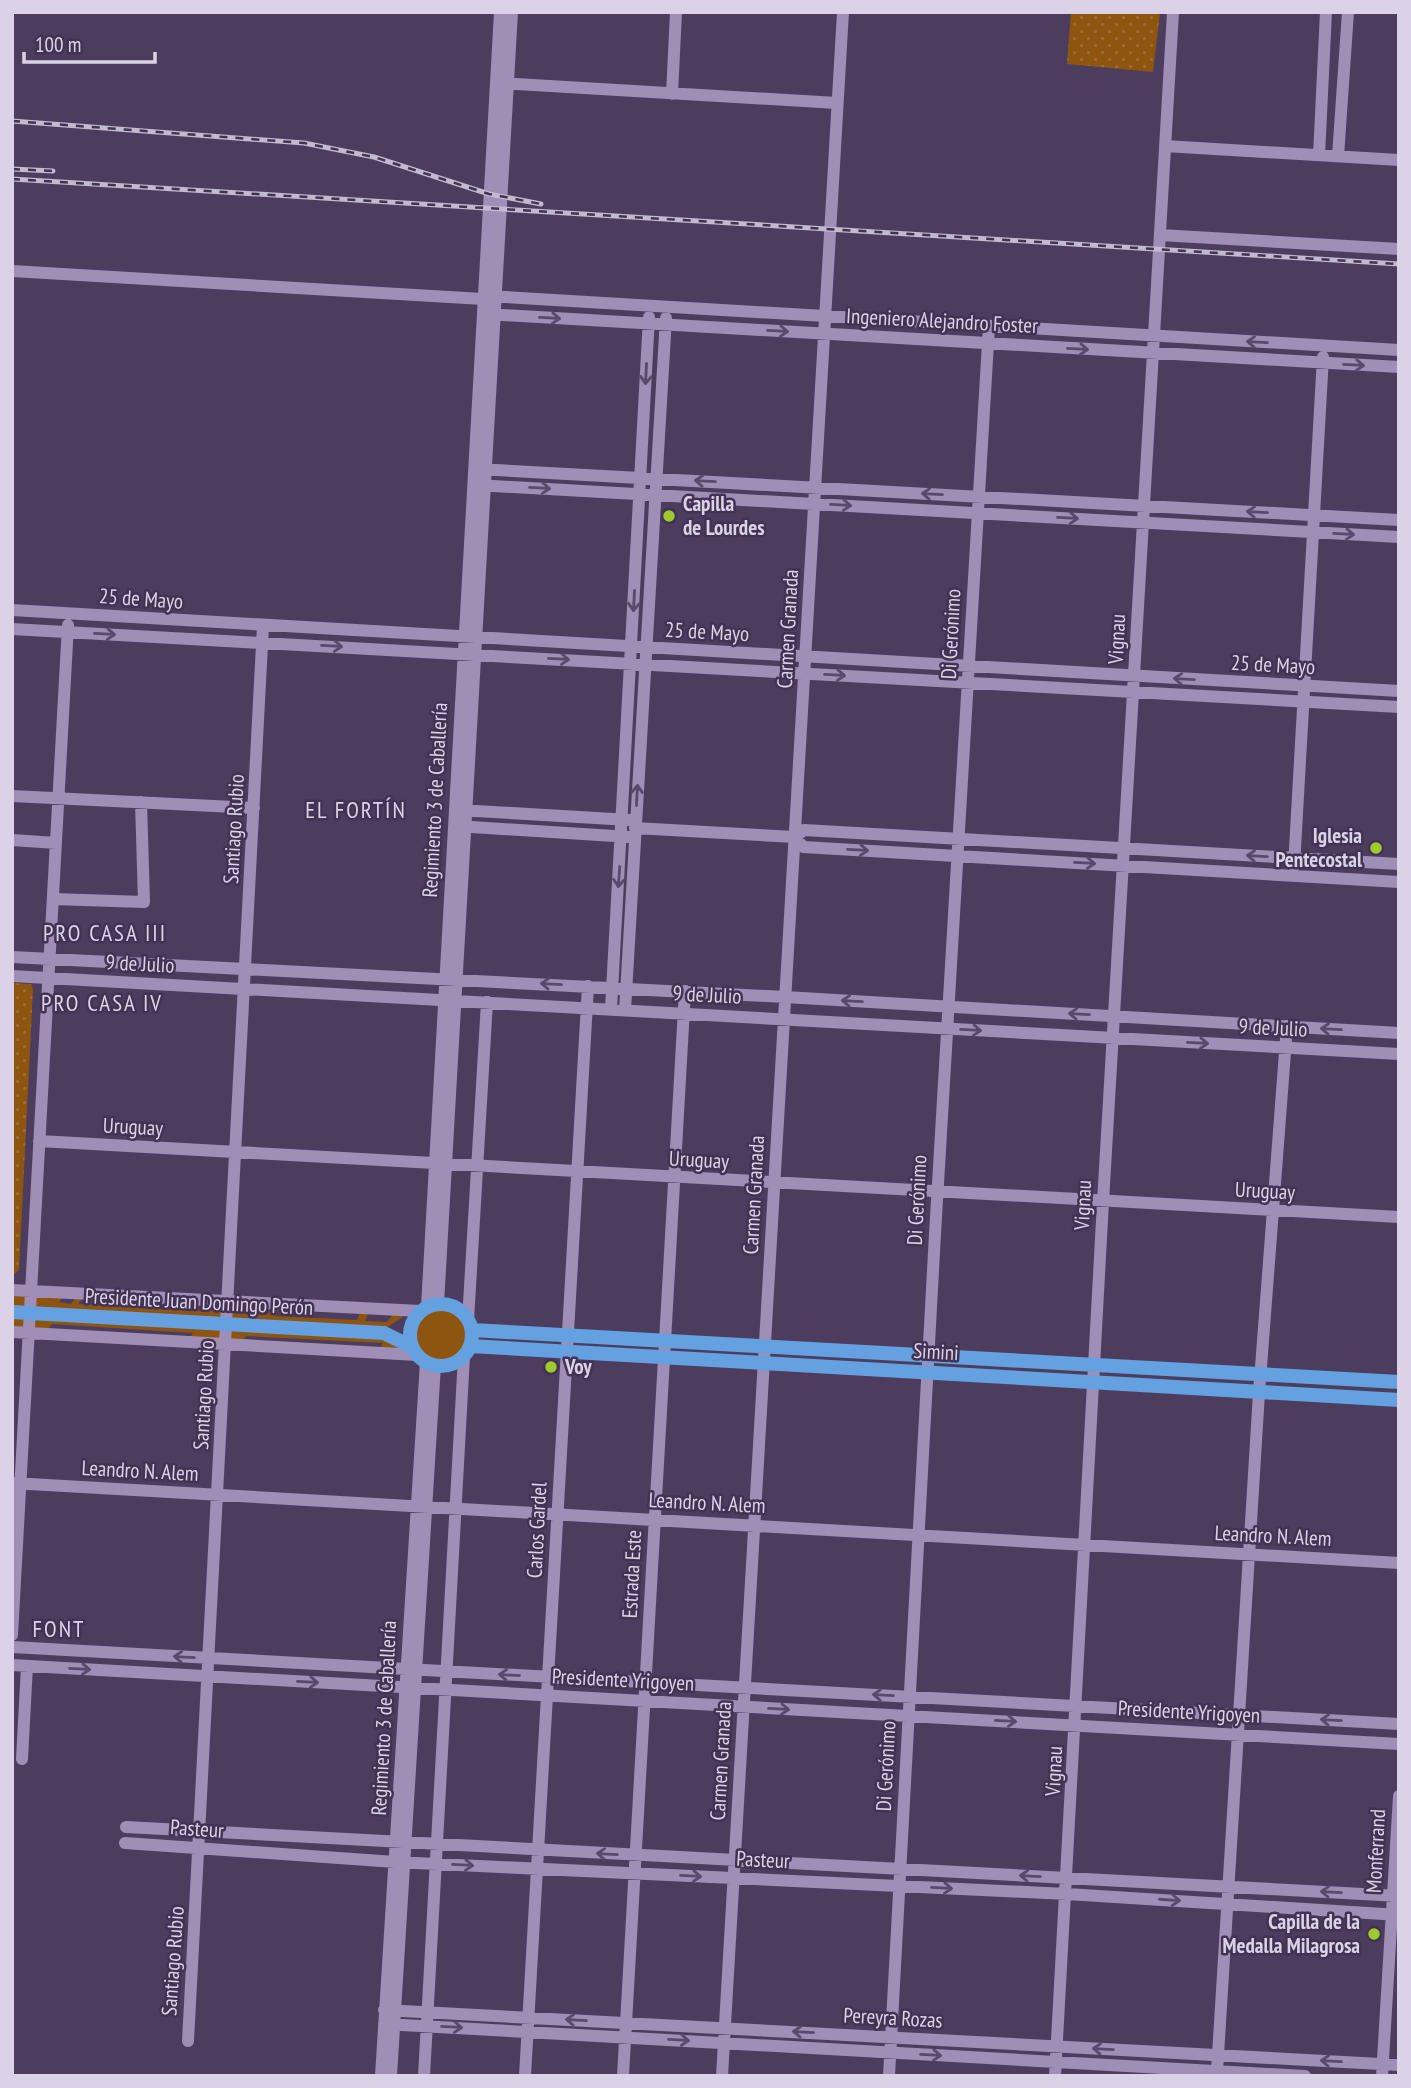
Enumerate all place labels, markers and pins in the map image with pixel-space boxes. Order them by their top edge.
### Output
place label: Capilla de Lourdes [683,490,765,541]
marker: Capilla de Lourdes [661,508,677,524]
place label: Iglesia Pentecostal [1275,822,1363,873]
marker: Iglesia Pentecostal [1368,840,1384,856]
place label: Voy [564,1353,592,1380]
marker: Voy [543,1359,559,1375]
place label: Capilla de la Medalla Milagrosa [1223,1908,1360,1959]
marker: Capilla de la Medalla Milagrosa [1366,1926,1382,1942]

